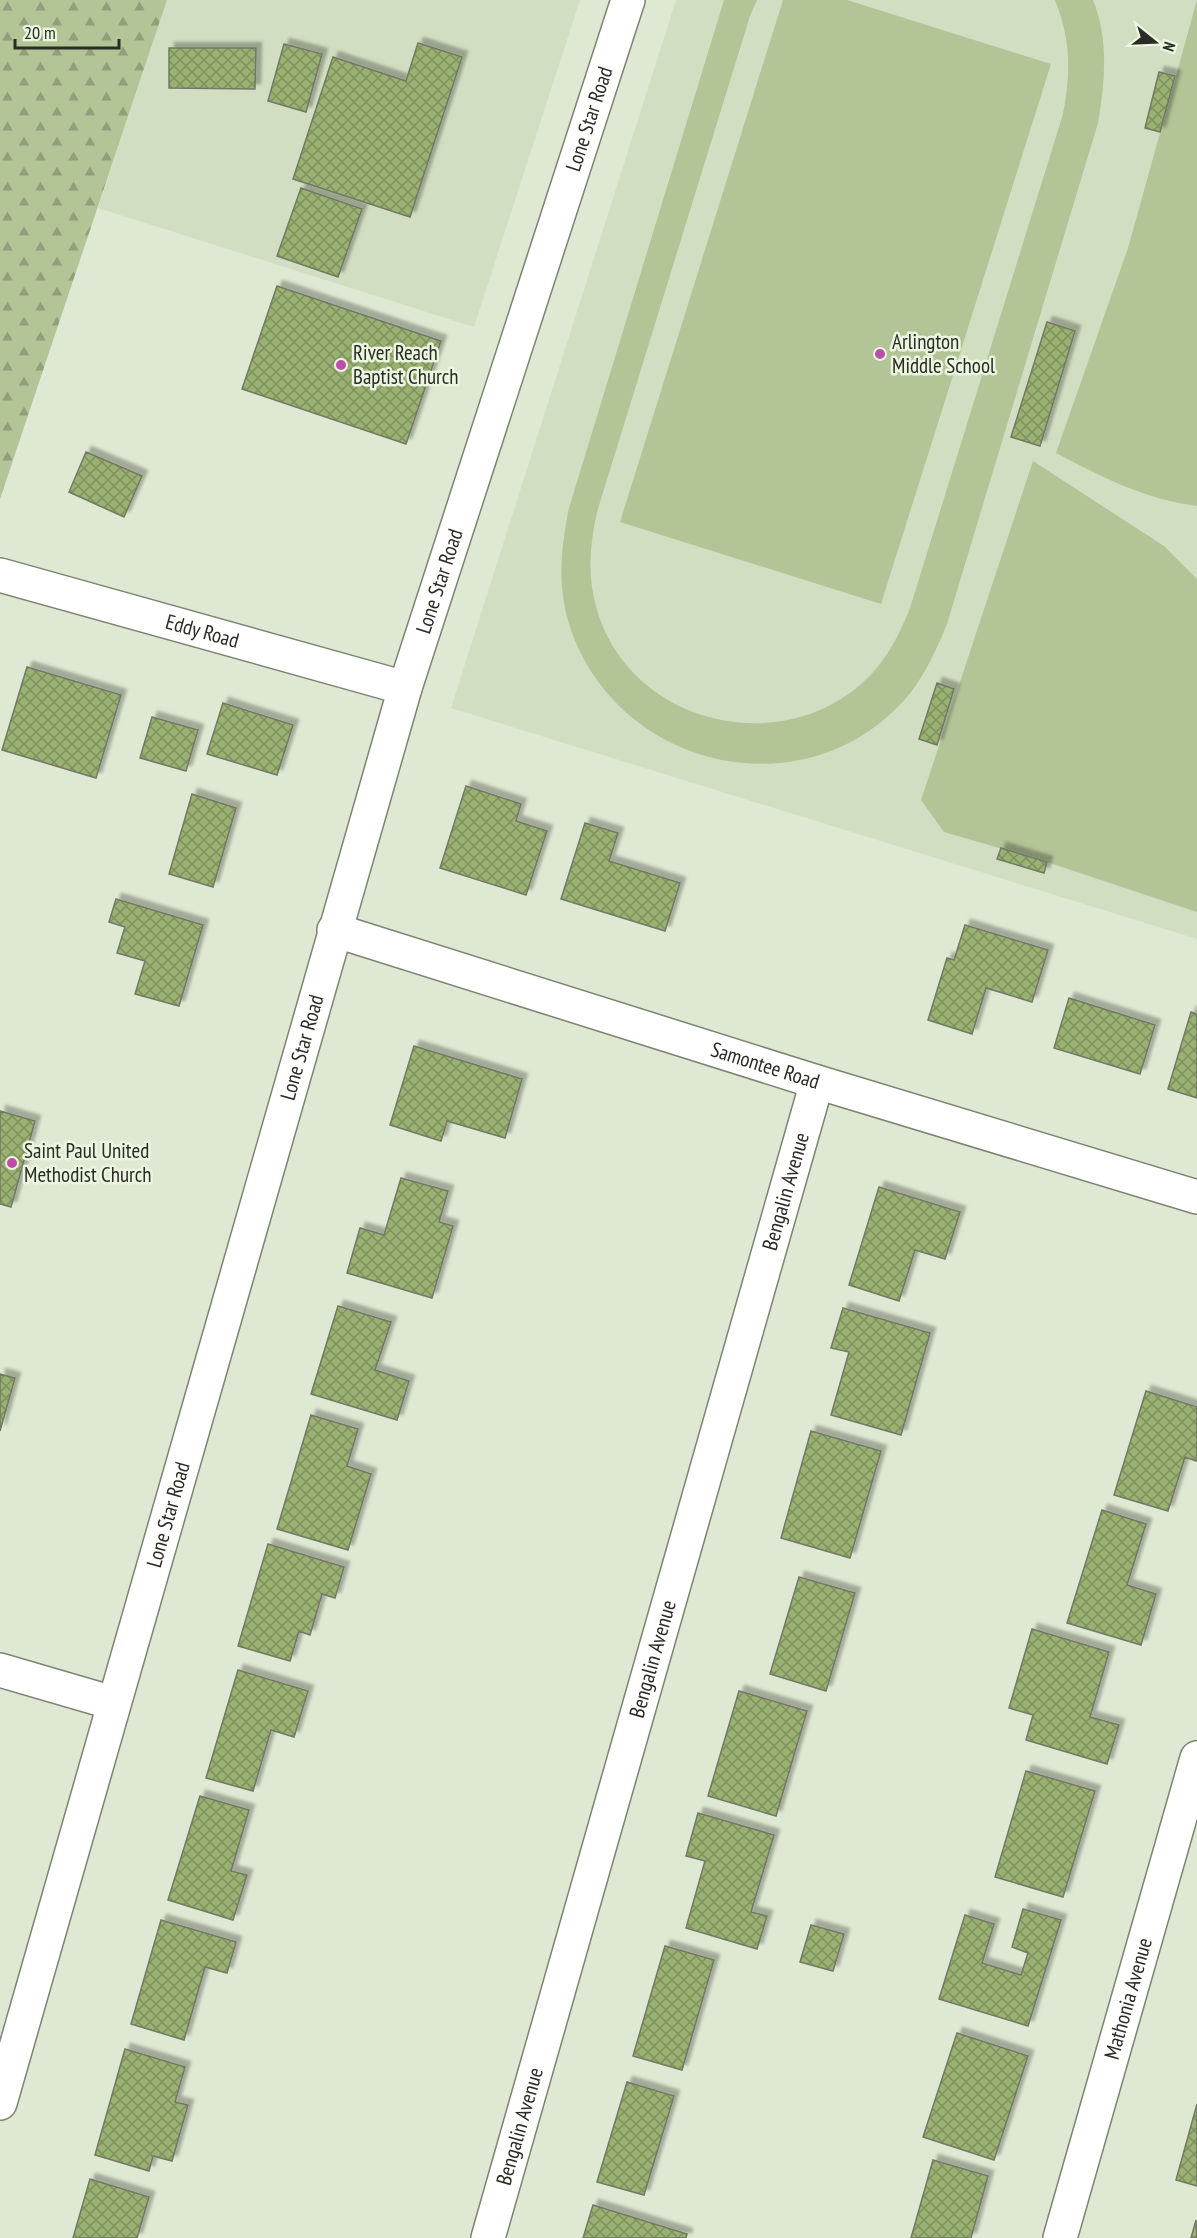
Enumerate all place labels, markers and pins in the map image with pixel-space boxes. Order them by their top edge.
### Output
place label: Arlington Middle School [892,328,995,379]
place label: River Reach Baptist Church [353,339,459,390]
marker: Arlington Middle School [873,347,887,361]
marker: River Reach Baptist Church [334,358,348,372]
place label: Saint Paul United Methodist Church [24,1137,152,1188]
marker: Saint Paul United Methodist Church [5,1156,19,1170]

